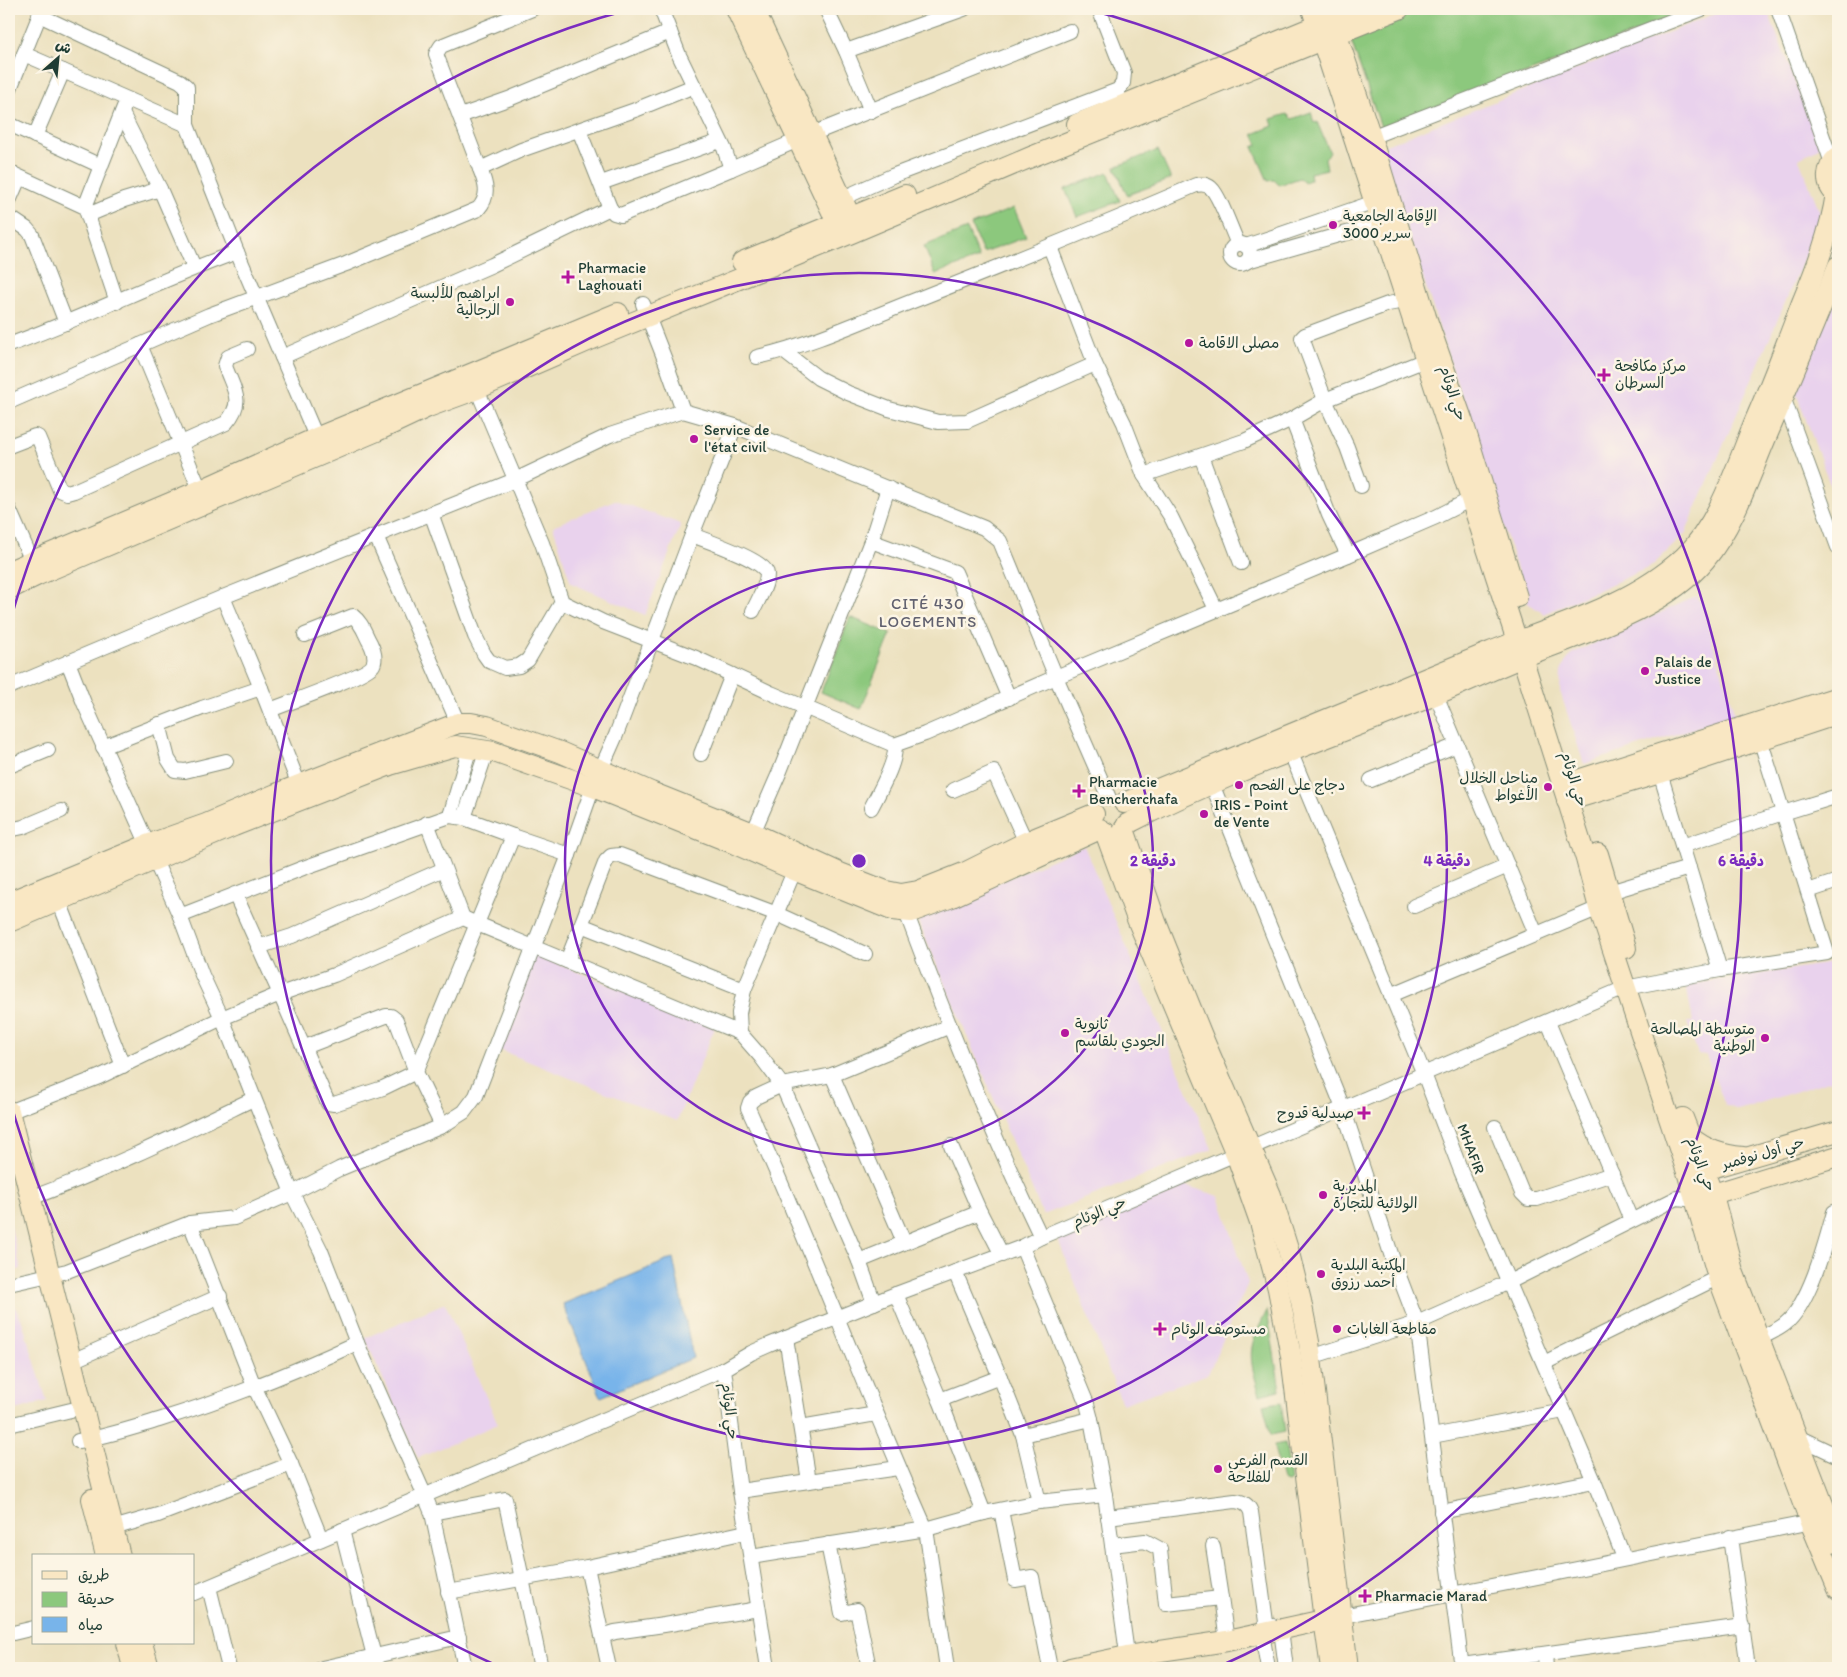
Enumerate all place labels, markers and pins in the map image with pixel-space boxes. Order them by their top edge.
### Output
place label: الإقامة الجامعية 3000 سرير [1343,207,1437,242]
marker: الإقامة الجامعية 3000 سرير [1327,219,1339,231]
place label: Pharmacie Laghouati [578,259,646,294]
marker: Pharmacie Laghouati [562,271,574,283]
place label: ابراهيم للألبسة الرجالية [411,283,500,319]
marker: ابراهيم للألبسة الرجالية [504,296,516,308]
place label: مصلى الاقامة [1199,334,1279,353]
marker: مصلى الاقامة [1183,337,1195,349]
place label: مركز مكافحة السرطان [1615,357,1686,392]
marker: مركز مكافحة السرطان [1597,368,1611,382]
place label: Service de l'état civil [704,421,769,456]
marker: Service de l'état civil [688,433,700,445]
place label: Palais de Justice [1655,653,1712,688]
marker: Palais de Justice [1639,665,1651,677]
place label: مناحل الخلال الأغواط [1459,769,1538,804]
place label: Pharmacie Bencherchafa [1089,773,1178,808]
place label: دجاج على الفحم [1249,776,1345,797]
marker: دجاج على الفحم [1233,779,1245,791]
marker: مناحل الخلال الأغواط [1542,781,1554,793]
marker: Pharmacie Bencherchafa [1073,785,1085,797]
place label: IRIS - Point de Vente [1214,796,1289,831]
marker: IRIS - Point de Vente [1198,808,1210,820]
centre of rings [850,852,868,870]
place label: ثانوية الجودي بلقاسم [1075,1015,1165,1053]
place label: متوسطة المصالحة الوطنية [1651,1020,1755,1055]
marker: ثانوية الجودي بلقاسم [1059,1027,1071,1039]
marker: متوسطة المصالحة الوطنية [1759,1032,1771,1044]
place label: صيدلية قدوح [1277,1104,1354,1123]
marker: صيدلية قدوح [1358,1107,1370,1119]
place label: المديرية الولائية للتجارة [1333,1177,1417,1213]
marker: المديرية الولائية للتجارة [1317,1189,1329,1201]
place label: المكتبة البلدية أحمد رزوق [1331,1256,1406,1291]
marker: المكتبة البلدية أحمد رزوق [1315,1268,1327,1280]
place label: مستوصف الوئام [1171,1320,1266,1341]
place label: مقاطعة الغابات [1347,1320,1437,1338]
marker: مستوصف الوئام [1153,1322,1167,1336]
marker: مقاطعة الغابات [1331,1323,1343,1335]
place label: القسم الفرعي للفلاحة [1228,1451,1308,1486]
marker: القسم الفرعي للفلاحة [1212,1463,1224,1475]
place label: Pharmacie Marad [1375,1587,1487,1605]
marker: Pharmacie Marad [1359,1590,1371,1602]

